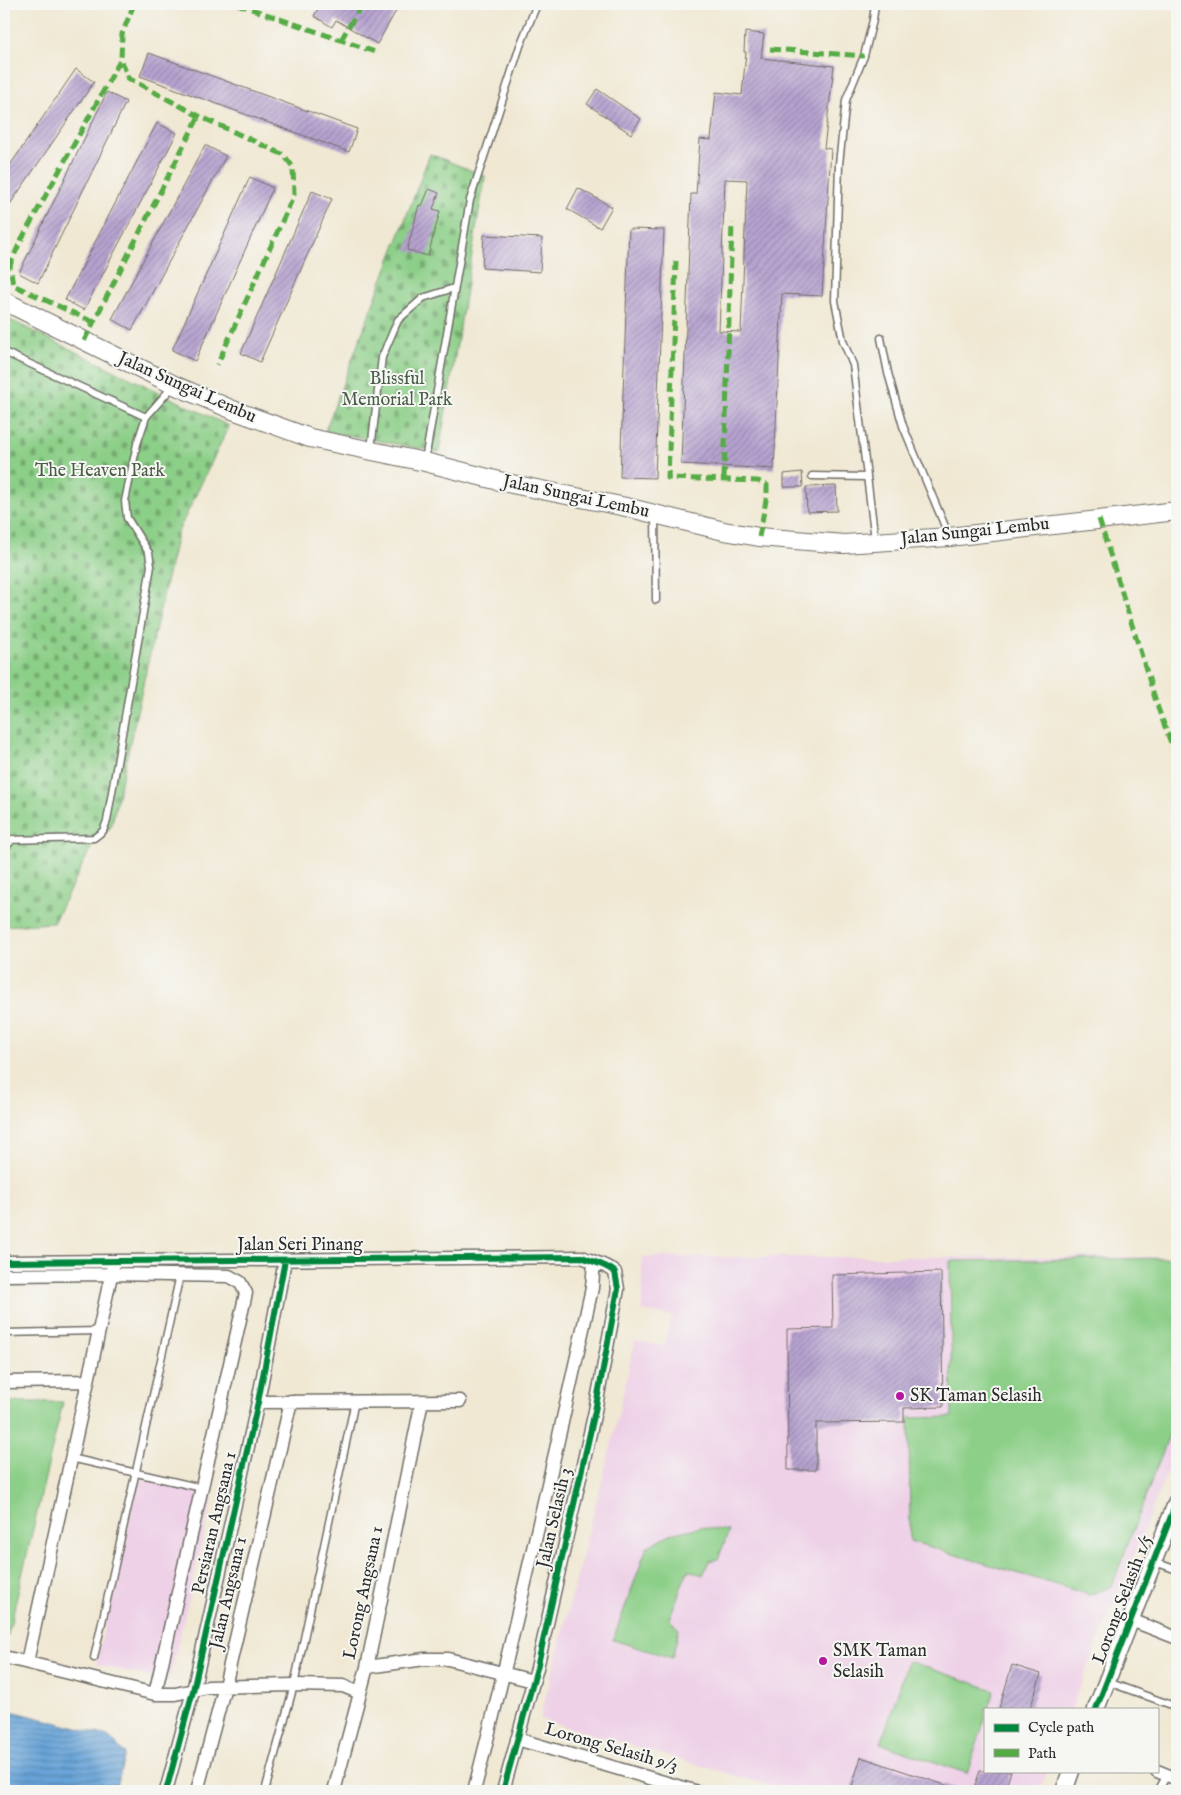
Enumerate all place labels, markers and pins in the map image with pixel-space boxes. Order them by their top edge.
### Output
place label: SK Taman Selasih [910,1385,1042,1408]
marker: SK Taman Selasih [894,1390,906,1402]
place label: SMK Taman Selasih [833,1640,927,1684]
marker: SMK Taman Selasih [817,1655,829,1667]

